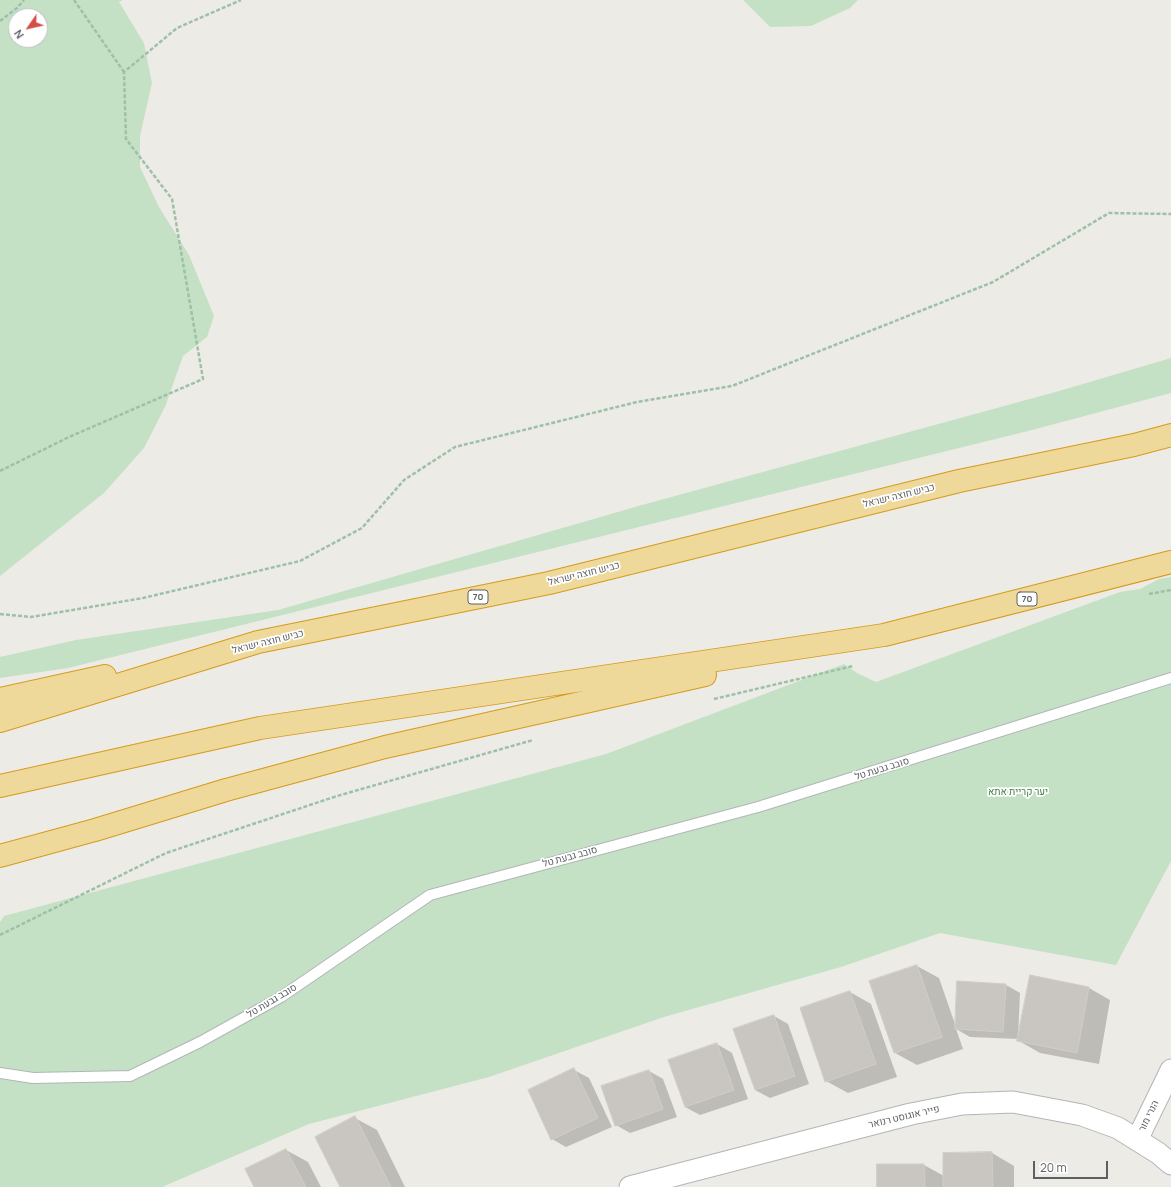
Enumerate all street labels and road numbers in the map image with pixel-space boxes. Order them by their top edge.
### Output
street label: כביש חוצה ישראל [862,481,936,511]
street label: כביש חוצה ישראל [547,559,621,589]
road number: 70 [468,590,488,604]
road number: 70 [1017,592,1037,606]
street label: כביש חוצה ישראל [231,627,305,657]
street label: סובב גבעת טל [853,755,911,783]
street label: סובב גבעת טל [541,844,599,870]
street label: סובב גבעת טל [245,981,299,1021]
street label: הנרי מור [1136,1098,1162,1134]
street label: פייר אוגוסט רנואר [867,1103,941,1131]

